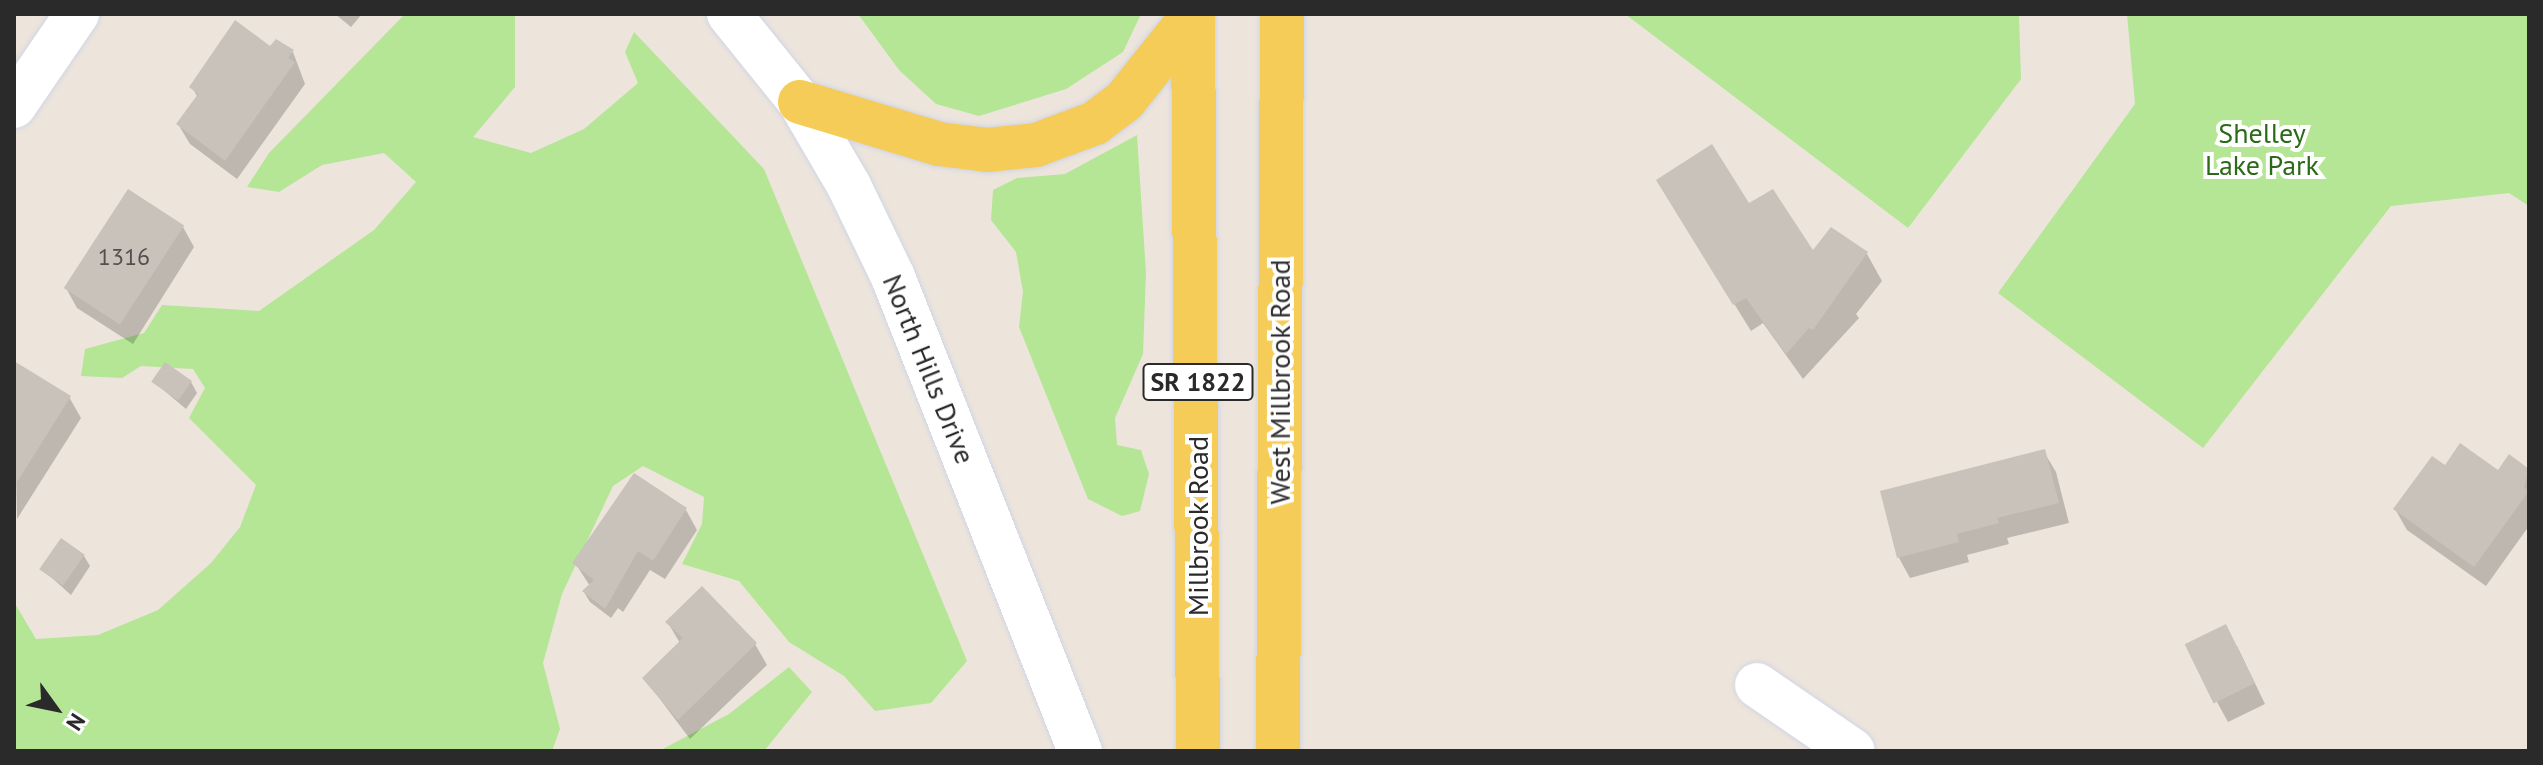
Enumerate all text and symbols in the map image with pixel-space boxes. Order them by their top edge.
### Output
park label: Shelley Lake Park [2205,116,2319,182]
house number: 1316 [98,243,150,271]
street label: West Millbrook Road [1263,259,1297,505]
street label: North Hills Drive [876,269,982,469]
road number: SR 1822 [1142,360,1254,404]
street label: Millbrook Road [1181,436,1215,616]
north arrow [16,669,96,749]
text: N [60,708,92,736]

